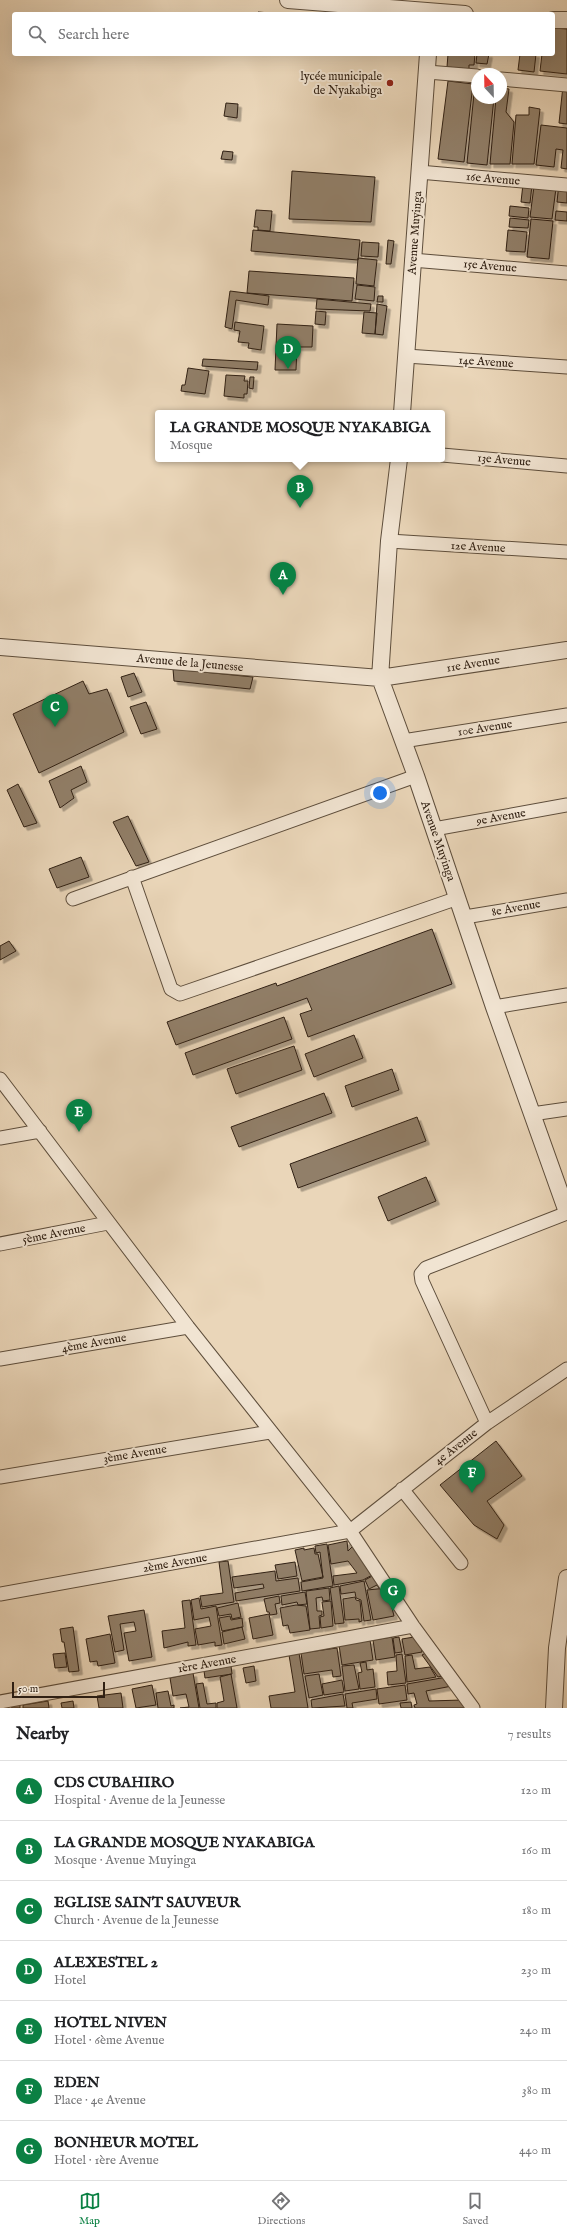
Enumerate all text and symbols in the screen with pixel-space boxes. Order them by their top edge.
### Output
search box [12,12,555,56]
icon: search [26,23,48,45]
text: Search here [58,25,129,44]
north arrow [471,68,507,104]
place label: lycée municipale de Nyakabiga [301,69,383,98]
marker: lycée municipale de Nyakabiga [385,78,395,88]
street label: 16e Avenue [465,169,521,189]
street label: Avenue Muyinga [405,190,425,276]
street label: 15e Avenue [463,256,518,276]
pin: D [275,336,301,369]
street label: 14e Avenue [458,353,515,371]
popup [155,410,445,462]
text: LA GRANDE MOSQUE NYAKABIGA [170,418,430,437]
text: Mosque [170,437,213,454]
street label: 13e Avenue [477,450,532,470]
pin: B [287,475,313,508]
street label: 12e Avenue [450,538,506,556]
pin: A [270,562,296,595]
street label: Avenue de la Jeunesse [135,651,244,676]
street label: 11e Avenue [445,652,501,676]
pin: C [42,694,68,727]
street label: 10e Avenue [457,716,514,740]
your location [370,783,390,803]
street label: Avenue Muyinga [417,798,459,884]
street label: 9e Avenue [474,805,527,829]
street label: 8e Avenue [490,896,542,920]
pin: E [66,1099,92,1132]
street label: 5ème Avenue [21,1220,87,1247]
street label: 4ème Avenue [60,1330,128,1356]
street label: 4e Avenue [431,1425,481,1469]
street label: 3ème Avenue [102,1442,168,1466]
pin: F [459,1460,485,1493]
street label: 2ème Avenue [142,1550,209,1576]
pin: G [380,1578,406,1611]
street label: 1ère Avenue [177,1651,238,1677]
scale bar [12,1680,105,1699]
text: 50 m [18,1682,38,1696]
text: Nearby [16,1724,69,1745]
text: 7 results [507,1726,551,1743]
text: CDS CUBAHIRO [54,1773,174,1792]
text: A [25,1782,33,1799]
text: 120 m [521,1782,551,1799]
text: Hospital · Avenue de la Jeunesse [54,1792,225,1809]
text: LA GRANDE MOSQUE NYAKABIGA [54,1833,315,1852]
text: B [25,1842,33,1859]
text: 160 m [521,1842,551,1859]
text: Mosque · Avenue Muyinga [54,1852,196,1869]
text: EGLISE SAINT SAUVEUR [54,1893,240,1912]
text: C [24,1902,34,1919]
text: 180 m [522,1902,551,1919]
text: Church · Avenue de la Jeunesse [54,1912,219,1929]
text: ALEXESTEL 2 [54,1953,158,1972]
text: D [24,1962,34,1979]
text: 230 m [521,1962,551,1979]
text: Hotel [54,1972,86,1989]
text: HOTEL NIVEN [54,2013,167,2032]
text: E [24,2022,34,2039]
text: 240 m [519,2022,551,2039]
text: Hotel · 6ème Avenue [54,2032,164,2049]
text: EDEN [54,2073,100,2092]
text: F [25,2082,33,2099]
text: 380 m [522,2082,551,2099]
text: Place · 4e Avenue [54,2092,146,2109]
text: BONHEUR MOTEL [54,2133,198,2152]
text: G [24,2142,34,2159]
text: 440 m [519,2142,551,2159]
text: Hotel · 1ère Avenue [54,2152,159,2169]
tab: Map [79,2190,101,2228]
tab: Directions [258,2190,305,2228]
tab: Saved [462,2190,488,2228]

